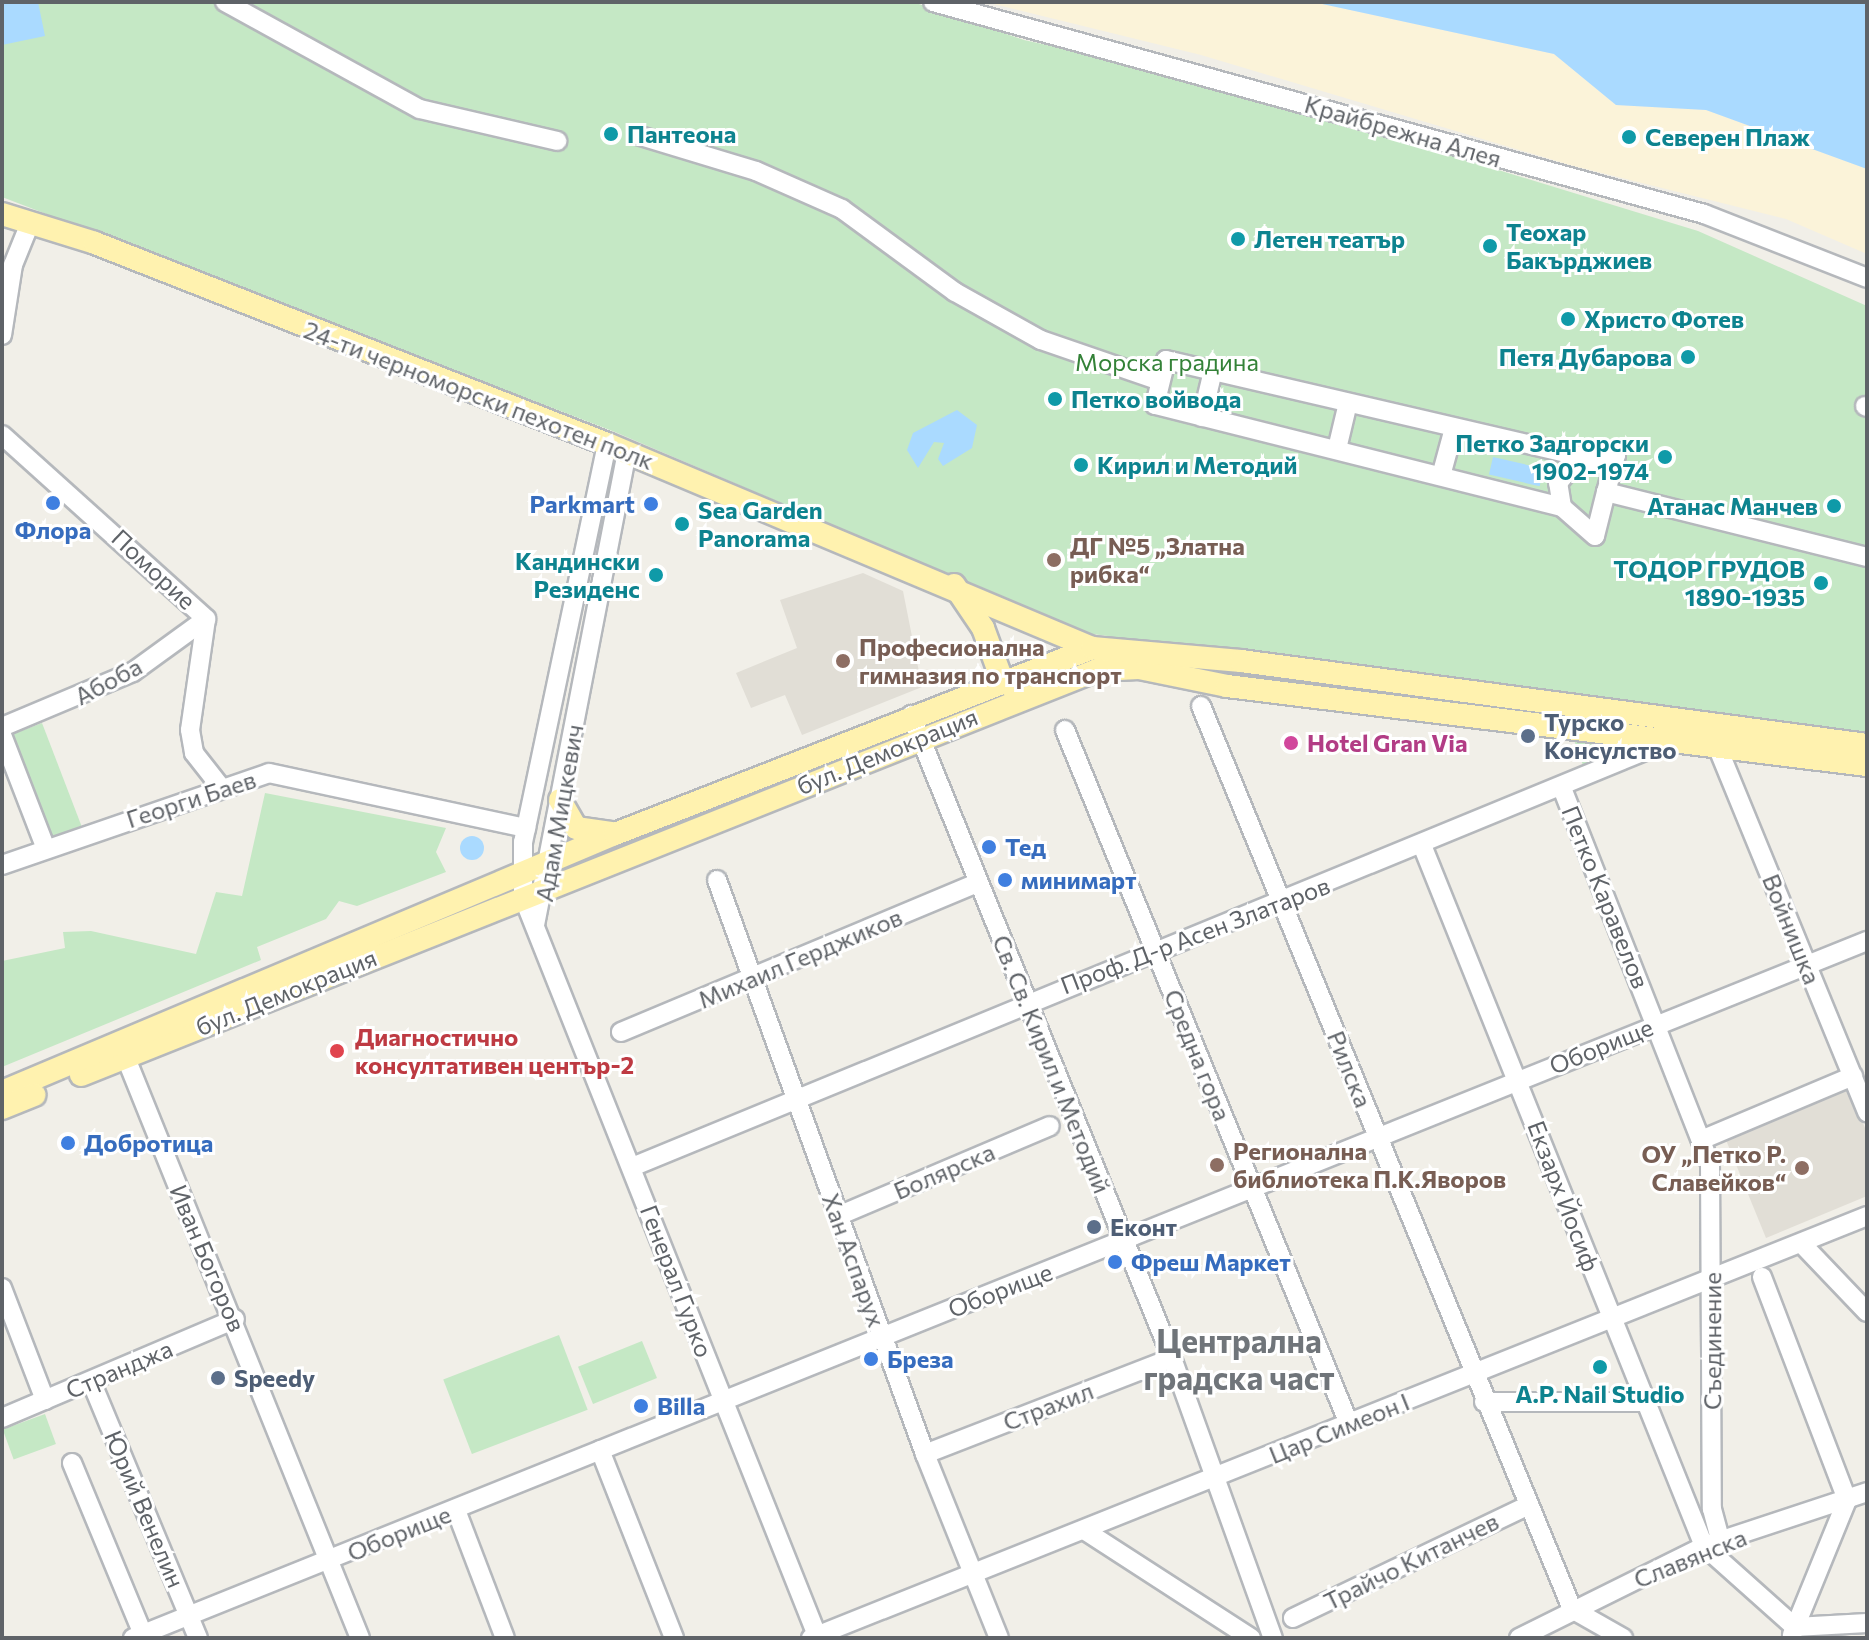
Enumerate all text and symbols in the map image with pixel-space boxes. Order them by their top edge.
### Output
street label: Крайбрежна Алея [1301,89,1505,173]
place label: Пантеона [627,120,736,148]
place label: Северен Плаж [1645,123,1810,151]
marker: Пантеона [602,125,620,143]
marker: Северен Плаж [1620,128,1638,146]
place label: Теохар Бакърджиев [1506,218,1652,274]
place label: Летен театър [1254,225,1405,253]
marker: Летен театър [1229,230,1247,248]
marker: Теохар Бакърджиев [1481,237,1499,255]
place label: Христо Фотев [1584,305,1744,333]
marker: Христо Фотев [1559,310,1577,328]
street label: 24-ти черноморски пехотен полк [300,315,658,475]
place label: Петя Дубарова [1499,343,1672,371]
park label: Морска градина [1075,348,1259,376]
marker: Петя Дубарова [1679,348,1697,366]
place label: Петко войвода [1071,385,1241,413]
marker: Петко войвода [1046,390,1064,408]
place label: Петко Задгорски 1902-1974 [1455,429,1649,485]
marker: Петко Задгорски 1902-1974 [1656,448,1674,466]
place label: Кирил и Методий [1097,451,1297,479]
marker: Кирил и Методий [1072,456,1090,474]
place label: Parkmart [529,490,635,518]
place label: Атанас Манчев [1647,492,1818,520]
marker: Флора [44,494,62,512]
marker: Parkmart [642,495,660,513]
place label: Sea Garden Panorama [698,496,823,552]
marker: Атанас Манчев [1825,497,1843,515]
marker: Sea Garden Panorama [673,515,691,533]
place label: Флора [15,516,91,544]
street label: Поморие [106,523,202,615]
place label: ДГ №5 „Златна рибка“ [1070,532,1245,588]
place label: Кандински Резиденс [515,547,640,603]
marker: ДГ №5 „Златна рибка“ [1045,551,1063,569]
place label: TOДOP ГРУДОВ 1890-1935 [1613,555,1805,611]
marker: Кандински Резиденс [647,566,665,584]
marker: TOДOP ГРУДОВ 1890-1935 [1812,574,1830,592]
place label: Професионална гимназия по транспорт [859,633,1122,689]
street label: Абоба [69,651,147,711]
marker: Професионална гимназия по транспорт [834,652,852,670]
street label: бул. Демокрация [792,702,982,800]
place label: Турско Консулство [1544,708,1677,764]
street label: Адам Мицкевич [529,722,589,904]
marker: Турско Консулство [1519,727,1537,745]
place label: Hotel Gran Via [1307,729,1468,757]
marker: Hotel Gran Via [1282,734,1300,752]
street label: Георги Баев [123,765,259,833]
street label: Петко Каравелов [1556,801,1656,993]
place label: Тед [1005,833,1046,861]
marker: Тед [980,838,998,856]
place label: минимарт [1021,866,1137,894]
street label: Проф. Д-р Асен Златаров [1056,870,1334,1000]
street label: Войнишка [1757,870,1827,988]
marker: минимарт [996,871,1014,889]
street label: Михаил Герджиков [694,902,906,1014]
street label: Св. Св. Кирил и Методий [987,931,1117,1197]
street label: бул. Демокрация [191,943,381,1041]
street label: Средна гора [1159,985,1237,1125]
street label: Оборище [1545,1012,1657,1080]
place label: Диагностично консултативен център-2 [355,1023,634,1079]
street label: Рилска [1322,1027,1378,1111]
marker: Диагностично консултативен център-2 [326,1040,348,1062]
street label: Екзарх Йосиф [1522,1117,1606,1275]
place label: Добротица [84,1129,213,1157]
marker: Добротица [59,1134,77,1152]
street label: Болярска [889,1137,999,1205]
place label: Регионална библиотека П.К.Яворов [1233,1137,1506,1193]
place label: ОУ „Петко Р. Славейков“ [1641,1140,1786,1196]
marker: Регионална библиотека П.К.Яворов [1208,1156,1226,1174]
marker: ОУ „Петко Р. Славейков“ [1793,1159,1811,1177]
street label: Иван Богоров [164,1180,252,1336]
street label: Хан Аспарух [817,1189,891,1331]
street label: Генерал Гурко [635,1201,719,1361]
place label: Еконт [1110,1213,1177,1241]
marker: Еконт [1085,1218,1103,1236]
place label: Фреш Маркет [1131,1248,1291,1276]
marker: Фреш Маркет [1106,1253,1124,1271]
street label: Оборище [944,1257,1056,1323]
street label: Съединение [1698,1272,1726,1410]
district label: Централна градска част [1143,1322,1335,1397]
street label: Странджа [61,1334,177,1404]
place label: Бреза [887,1345,954,1373]
marker: Бреза [862,1350,880,1368]
marker: A.P. Nail Studio [1591,1358,1609,1376]
place label: Speedy [234,1364,315,1392]
marker: Speedy [209,1369,227,1387]
street label: Страхил [999,1376,1097,1436]
place label: A.P. Nail Studio [1515,1380,1685,1408]
street label: Цар Симеон I [1265,1387,1413,1469]
place label: Billa [657,1392,705,1420]
marker: Billa [632,1397,650,1415]
street label: Юрий Венелин [99,1426,191,1592]
street label: Оборище [343,1499,455,1567]
street label: Трайчо Китанчев [1319,1506,1503,1616]
street label: Славянска [1629,1522,1751,1594]

